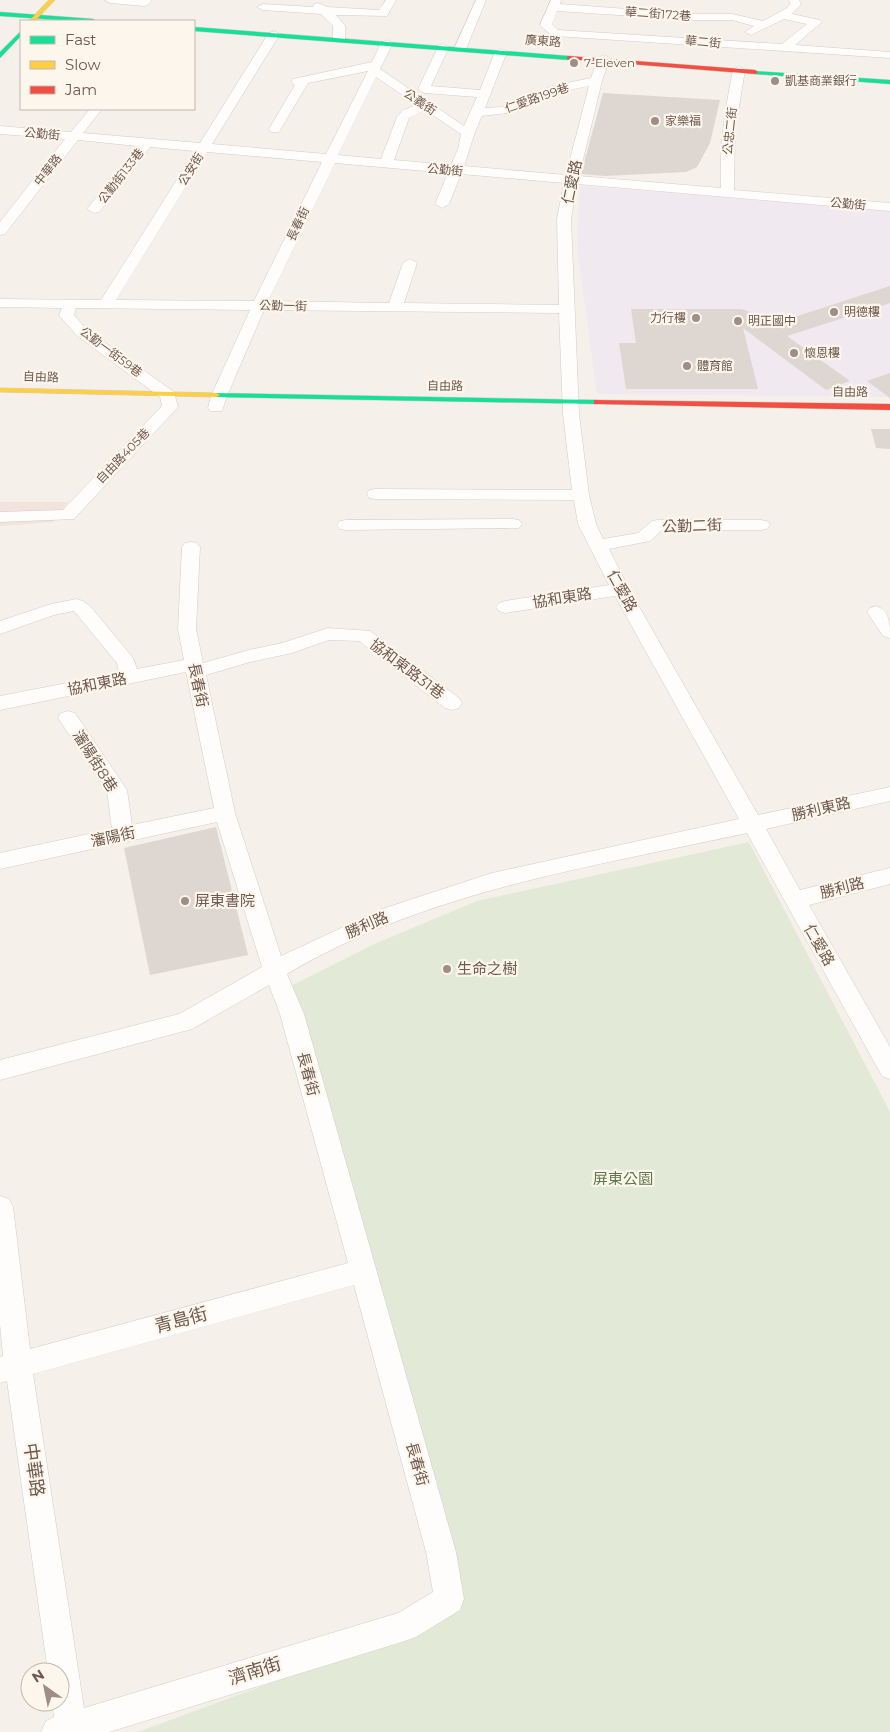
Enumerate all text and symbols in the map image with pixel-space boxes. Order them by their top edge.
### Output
street label: 華二街172巷 [624,4,692,23]
legend [20,20,195,110]
text: Fast [65,30,96,49]
street label: 廣東路 [525,32,562,49]
street label: 華二街 [684,32,722,51]
text: Slow [65,55,101,74]
place label: 7-Eleven [584,55,635,70]
marker: 7-Eleven [568,57,580,69]
place label: 凱基商業銀行 [785,73,857,88]
marker: 凱基商業銀行 [769,75,781,87]
text: Jam [64,80,97,99]
street label: 仁愛路199巷 [503,80,571,116]
street label: 公義街 [401,85,439,118]
street label: 公忠二街 [720,106,739,156]
place label: 家樂福 [665,113,701,128]
marker: 家樂福 [649,115,661,127]
street label: 公勤街 [23,124,61,143]
street label: 公勤街133巷 [94,145,147,206]
street label: 公安街 [175,149,206,188]
street label: 中華路 [31,151,65,188]
street label: 仁愛路 [558,158,585,206]
street label: 公勤街 [426,160,464,179]
street label: 公勤街 [829,194,867,213]
street label: 長春街 [283,204,312,243]
street label: 公勤一街 [259,298,307,313]
place label: 明德樓 [844,304,880,319]
marker: 明德樓 [828,306,840,318]
place label: 力行樓 [650,310,686,325]
marker: 力行樓 [690,312,702,324]
place label: 明正國中 [748,313,796,328]
marker: 明正國中 [732,315,744,327]
street label: 公勤一街59巷 [77,323,145,380]
place label: 懷恩樓 [804,345,840,360]
marker: 懷恩樓 [788,347,800,359]
place label: 體育館 [697,358,733,373]
marker: 體育館 [681,360,693,372]
street label: 自由路 [23,368,59,385]
street label: 自由路 [427,378,463,393]
street label: 自由路 [832,384,868,399]
street label: 自由路405巷 [93,425,153,486]
street label: 公勤二街 [662,515,722,536]
street label: 仁愛路 [603,566,642,615]
street label: 協和東路 [531,583,593,612]
street label: 協和東路31巷 [366,634,449,703]
street label: 長春街 [185,661,212,709]
street label: 協和東路 [66,668,128,699]
street label: 瀋陽街8巷 [69,726,122,795]
street label: 勝利東路 [790,793,852,825]
street label: 瀋陽街 [89,823,137,850]
street label: 勝利路 [818,873,866,902]
place label: 屏東書院 [195,891,255,910]
marker: 屏東書院 [179,895,191,907]
street label: 勝利路 [342,907,391,942]
street label: 仁愛路 [800,921,839,969]
place label: 生命之樹 [457,959,517,978]
marker: 生命之樹 [441,963,453,975]
street label: 長春街 [293,1050,323,1098]
park label: 屏東公園 [593,1169,653,1188]
street label: 青島街 [152,1302,210,1338]
street label: 長春街 [402,1440,433,1488]
street label: 中華路 [19,1442,49,1498]
street label: 濟南街 [226,1653,284,1689]
north arrow [20,1662,70,1712]
text: N [28,1665,48,1687]

